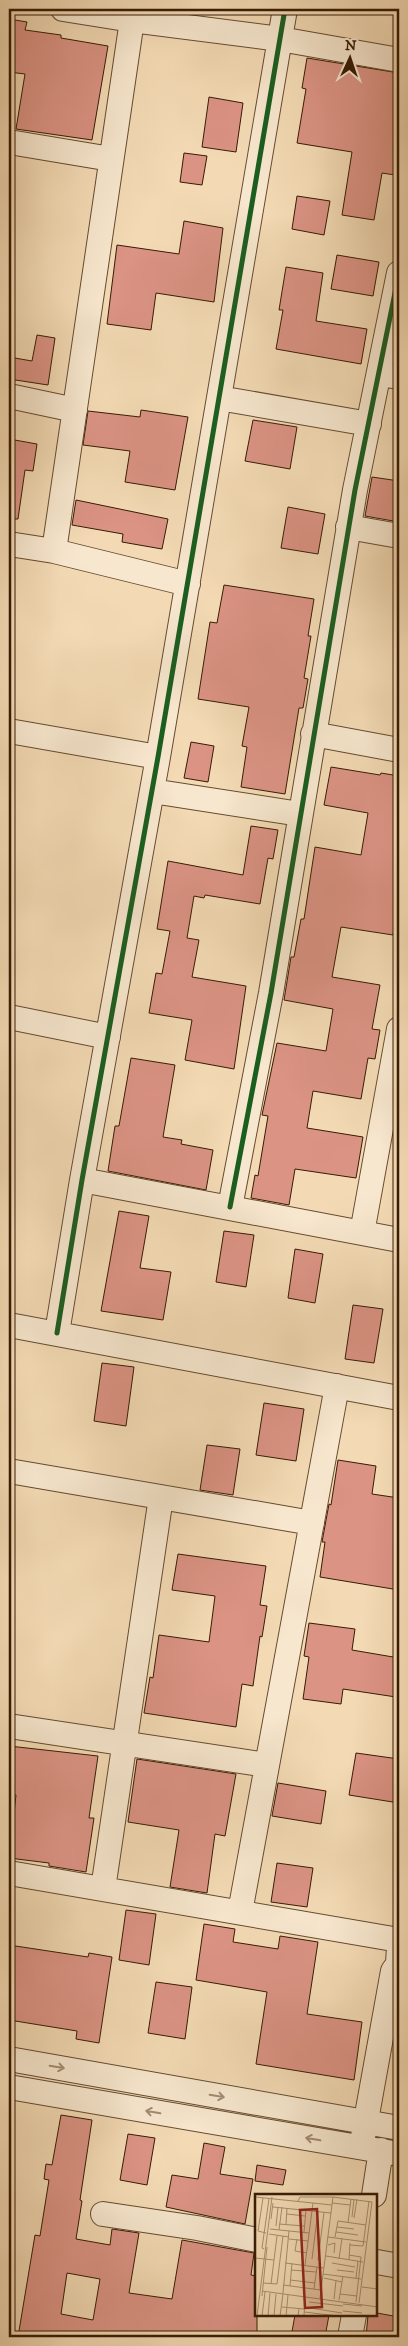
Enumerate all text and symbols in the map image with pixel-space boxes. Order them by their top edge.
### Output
north arrow [326,32,376,82]
text: N [344,37,357,55]
one-way arrow [48,2063,64,2073]
one-way arrow [208,2091,224,2101]
one-way arrow [145,2106,161,2116]
one-way arrow [306,2134,322,2144]
inset map [255,2194,378,2316]

